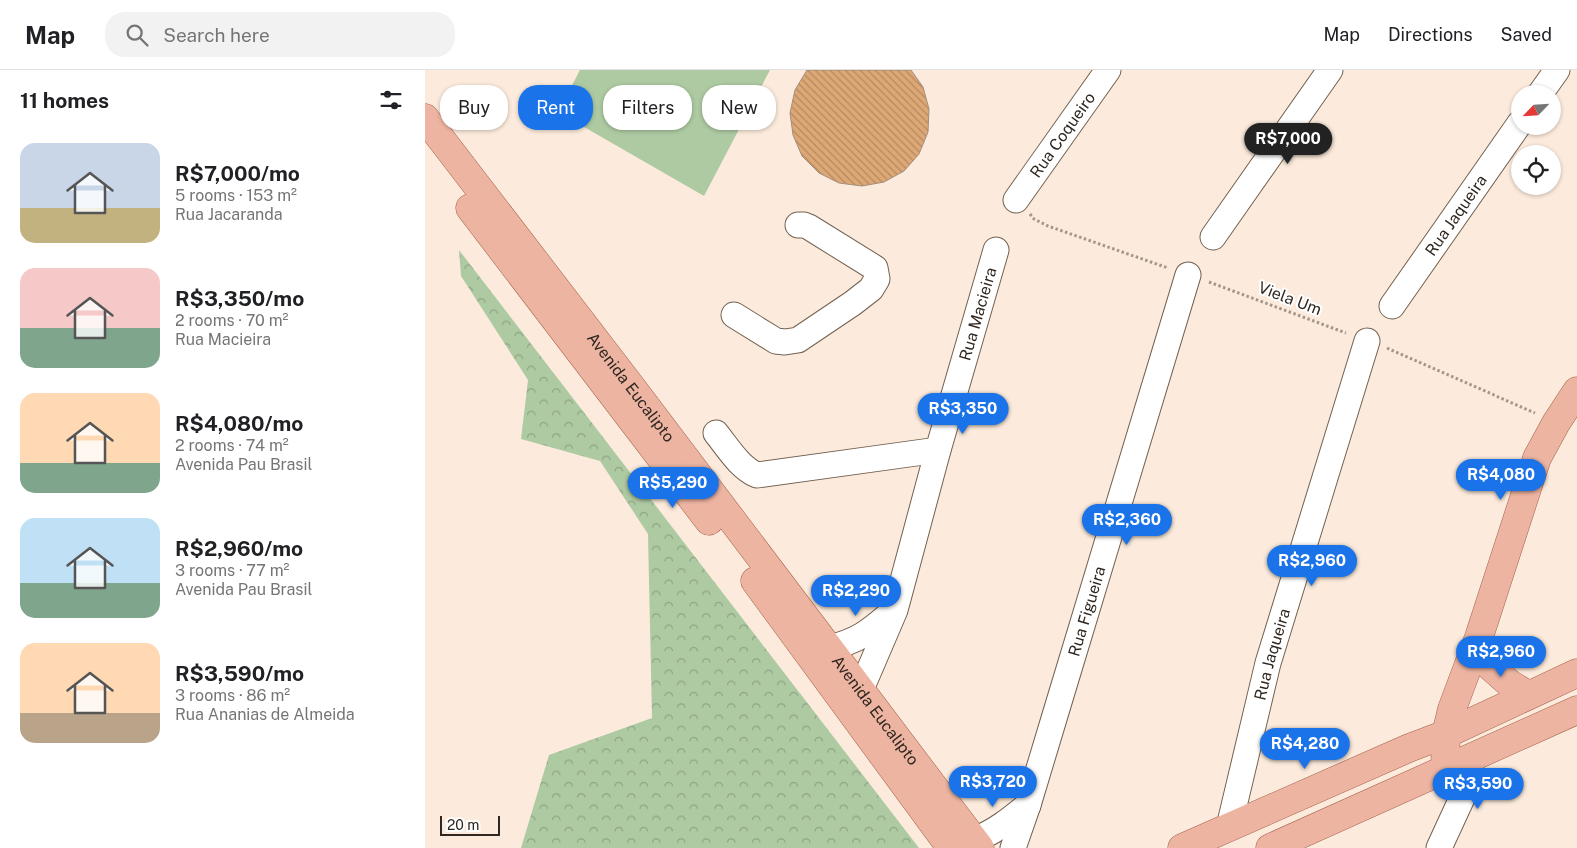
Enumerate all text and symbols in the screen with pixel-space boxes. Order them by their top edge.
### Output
search box [105,12,455,57]
text: Map [25,21,75,49]
icon: search [123,21,151,49]
text: Search here [163,24,270,46]
text: Map [1323,24,1360,45]
text: Directions [1388,24,1473,45]
text: Saved [1501,24,1552,45]
chip: Buy [440,85,508,130]
chip: Rent [518,85,593,130]
chip: Filters [603,85,692,130]
chip: New [702,85,776,130]
north arrow [1511,85,1561,135]
map controls [1511,85,1561,195]
icon: filters [377,86,405,114]
text: 11 homes [20,88,109,113]
street label: Rua Coqueiro [1026,89,1099,181]
pin: R$7,000 [1242,122,1334,165]
text: R$7,000 [1255,129,1321,148]
button: locate [1511,145,1561,195]
text: R$7,000/mo [175,161,300,186]
icon: home [60,163,120,223]
street label: Rua Jaqueira [1421,171,1491,260]
text: 5 rooms · 153 m² [175,186,297,205]
text: Rua Jacaranda [175,205,283,224]
street label: Rua Macieira [955,265,1000,363]
street label: Viela Um [1255,278,1324,319]
text: R$3,350/mo [175,286,304,311]
icon: home [60,288,120,348]
text: 2 rooms · 70 m² [175,311,288,330]
street label: Avenida Eucalipto [583,329,679,446]
text: Rua Macieira [175,330,271,349]
pin: R$3,350 [917,392,1009,435]
text: R$3,350 [929,399,997,418]
text: R$4,080/mo [175,411,303,436]
icon: home [60,413,120,473]
text: 2 rooms · 74 m² [175,436,289,455]
text: Avenida Pau Brasil [175,455,312,474]
pin: R$4,080 [1455,458,1547,501]
text: R$4,080 [1467,465,1535,484]
pin: R$5,290 [627,466,719,509]
text: R$5,290 [639,473,707,492]
pin: R$2,360 [1081,504,1173,546]
text: R$2,360 [1093,510,1161,529]
text: R$2,960/mo [175,536,303,561]
icon: home [60,538,120,598]
pin: R$2,960 [1266,544,1358,587]
text: R$2,960 [1278,551,1346,570]
text: 3 rooms · 77 m² [175,561,289,580]
street label: Rua Figueira [1064,564,1110,659]
pin: R$2,290 [810,574,902,617]
text: Avenida Pau Brasil [175,580,312,599]
text: R$2,290 [822,581,890,600]
street label: Rua Jaqueira [1250,606,1294,702]
pin: R$2,960 [1455,636,1547,678]
text: R$2,960 [1467,642,1535,661]
street label: Avenida Eucalipto [828,652,923,769]
text: R$3,590/mo [175,661,304,686]
icon: home [60,663,120,723]
text: 3 rooms · 86 m² [175,686,290,705]
text: Rua Ananias de Almeida [175,705,355,724]
pin: R$4,280 [1259,728,1351,770]
text: R$4,280 [1271,734,1339,753]
pin: R$3,720 [947,766,1039,808]
pin: R$3,590 [1432,768,1524,810]
text: R$3,720 [960,772,1026,791]
text: R$3,590 [1444,774,1512,793]
scale bar [440,813,500,836]
text: 20 m [447,817,479,833]

